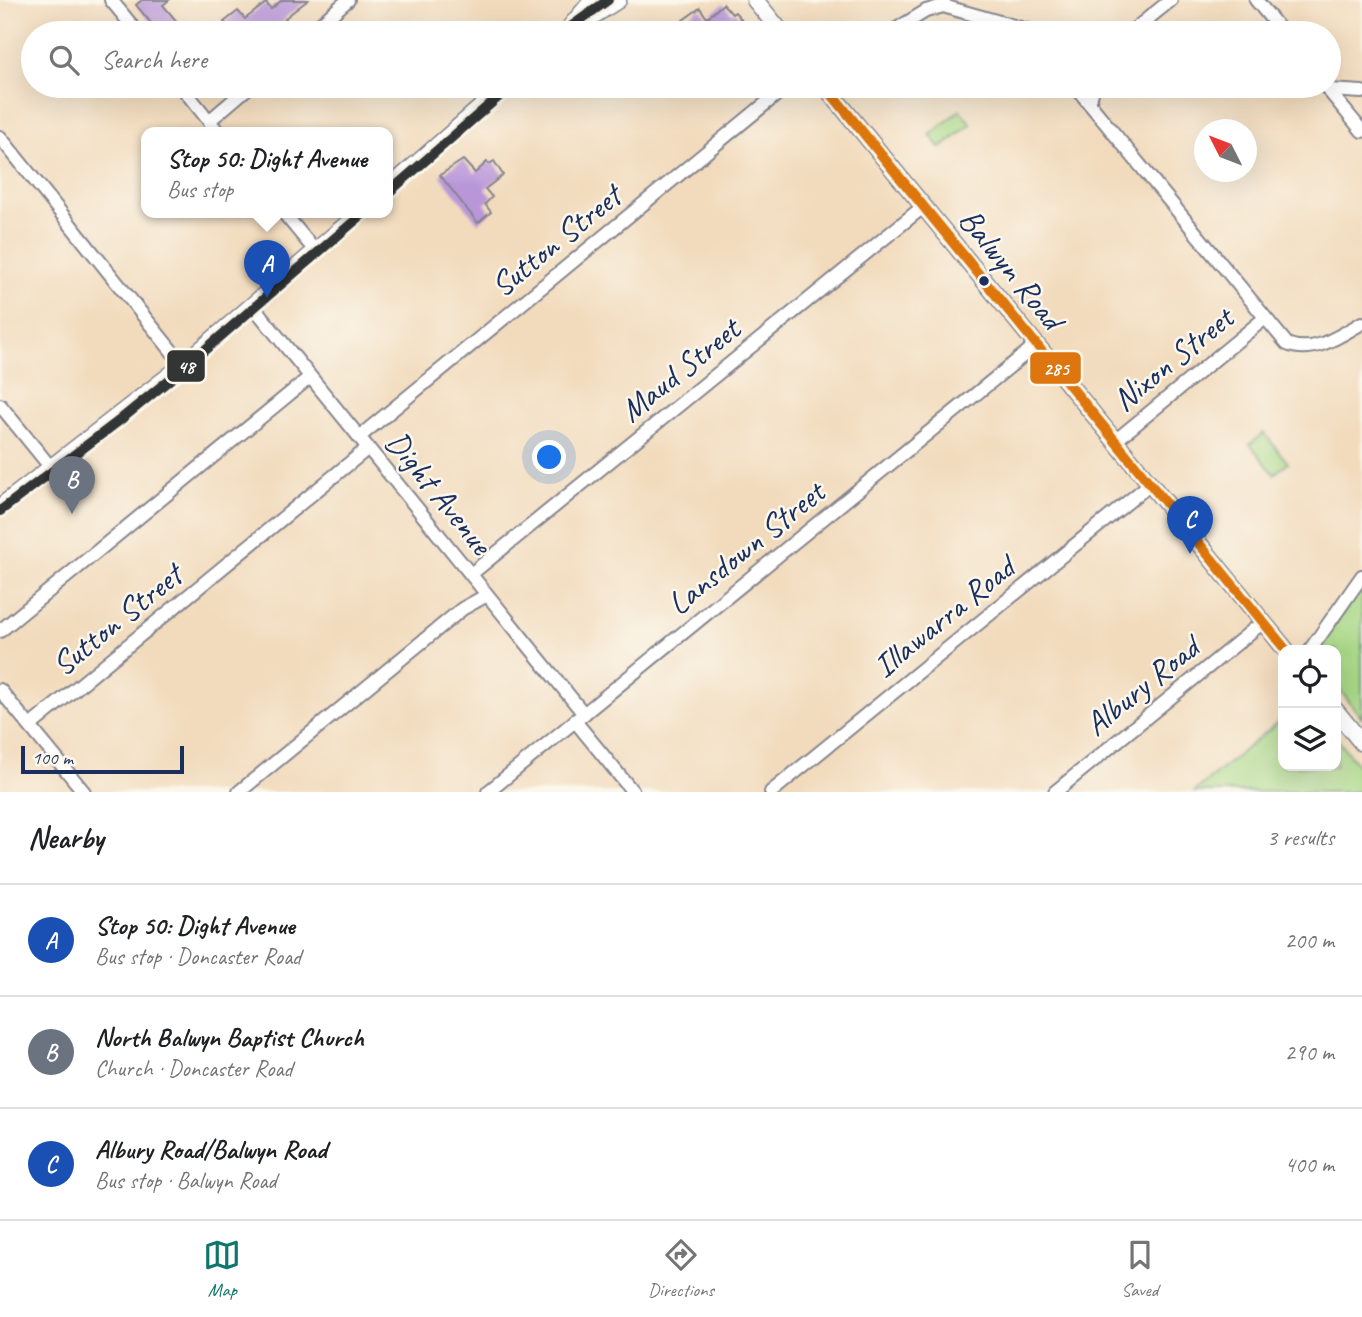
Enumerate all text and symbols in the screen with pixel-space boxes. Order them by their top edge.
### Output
search box [21,21,1341,98]
icon: search [45,41,83,79]
text: Search here [101,43,207,76]
north arrow [1194,119,1257,182]
popup [141,127,393,218]
text: Stop 50: Dight Avenue [167,142,367,175]
street label: Sutton Street [482,173,633,306]
text: Bus stop [167,175,233,204]
street label: Balwyn Road [950,200,1076,342]
pin: A [244,240,290,298]
unlabelled marker [977,274,991,288]
street label: Nixon Street [1104,295,1244,420]
street label: Maud Street [611,307,751,431]
line badge: 48 [166,349,206,383]
line badge: 285 [1029,351,1082,385]
text: 48 [177,355,197,379]
text: 285 [1043,357,1070,381]
street label: Dight Avenue [377,422,503,565]
your location [532,440,566,474]
pin: B [49,456,95,514]
street label: Lansdown Street [658,470,835,624]
pin: C [1167,496,1213,554]
street label: Illawarra Road [864,544,1027,687]
street label: Sutton Street [43,552,194,685]
street label: Albury Road [1076,624,1211,745]
map controls [1278,645,1341,771]
button: locate [1278,645,1341,708]
button: layers [1278,708,1341,771]
scale bar [21,743,184,775]
text: 100 m [32,746,73,770]
text: Nearby [28,819,104,857]
text: 3 results [1267,823,1334,852]
text: Stop 50: Dight Avenue [95,909,295,942]
text: A [45,926,57,955]
text: 200 m [1285,926,1334,955]
text: Bus stop · Doncaster Road [95,942,301,971]
text: North Balwyn Baptist Church [95,1021,364,1054]
text: B [45,1038,57,1067]
text: 290 m [1285,1038,1334,1067]
text: Church · Doncaster Road [95,1054,293,1083]
text: Albury Road/Balwyn Road [95,1133,327,1166]
text: C [46,1150,56,1179]
text: 400 m [1285,1150,1334,1179]
text: Bus stop · Balwyn Road [95,1166,277,1195]
tab: Map [203,1236,241,1302]
tab: Directions [648,1236,714,1302]
tab: Saved [1121,1236,1159,1302]

